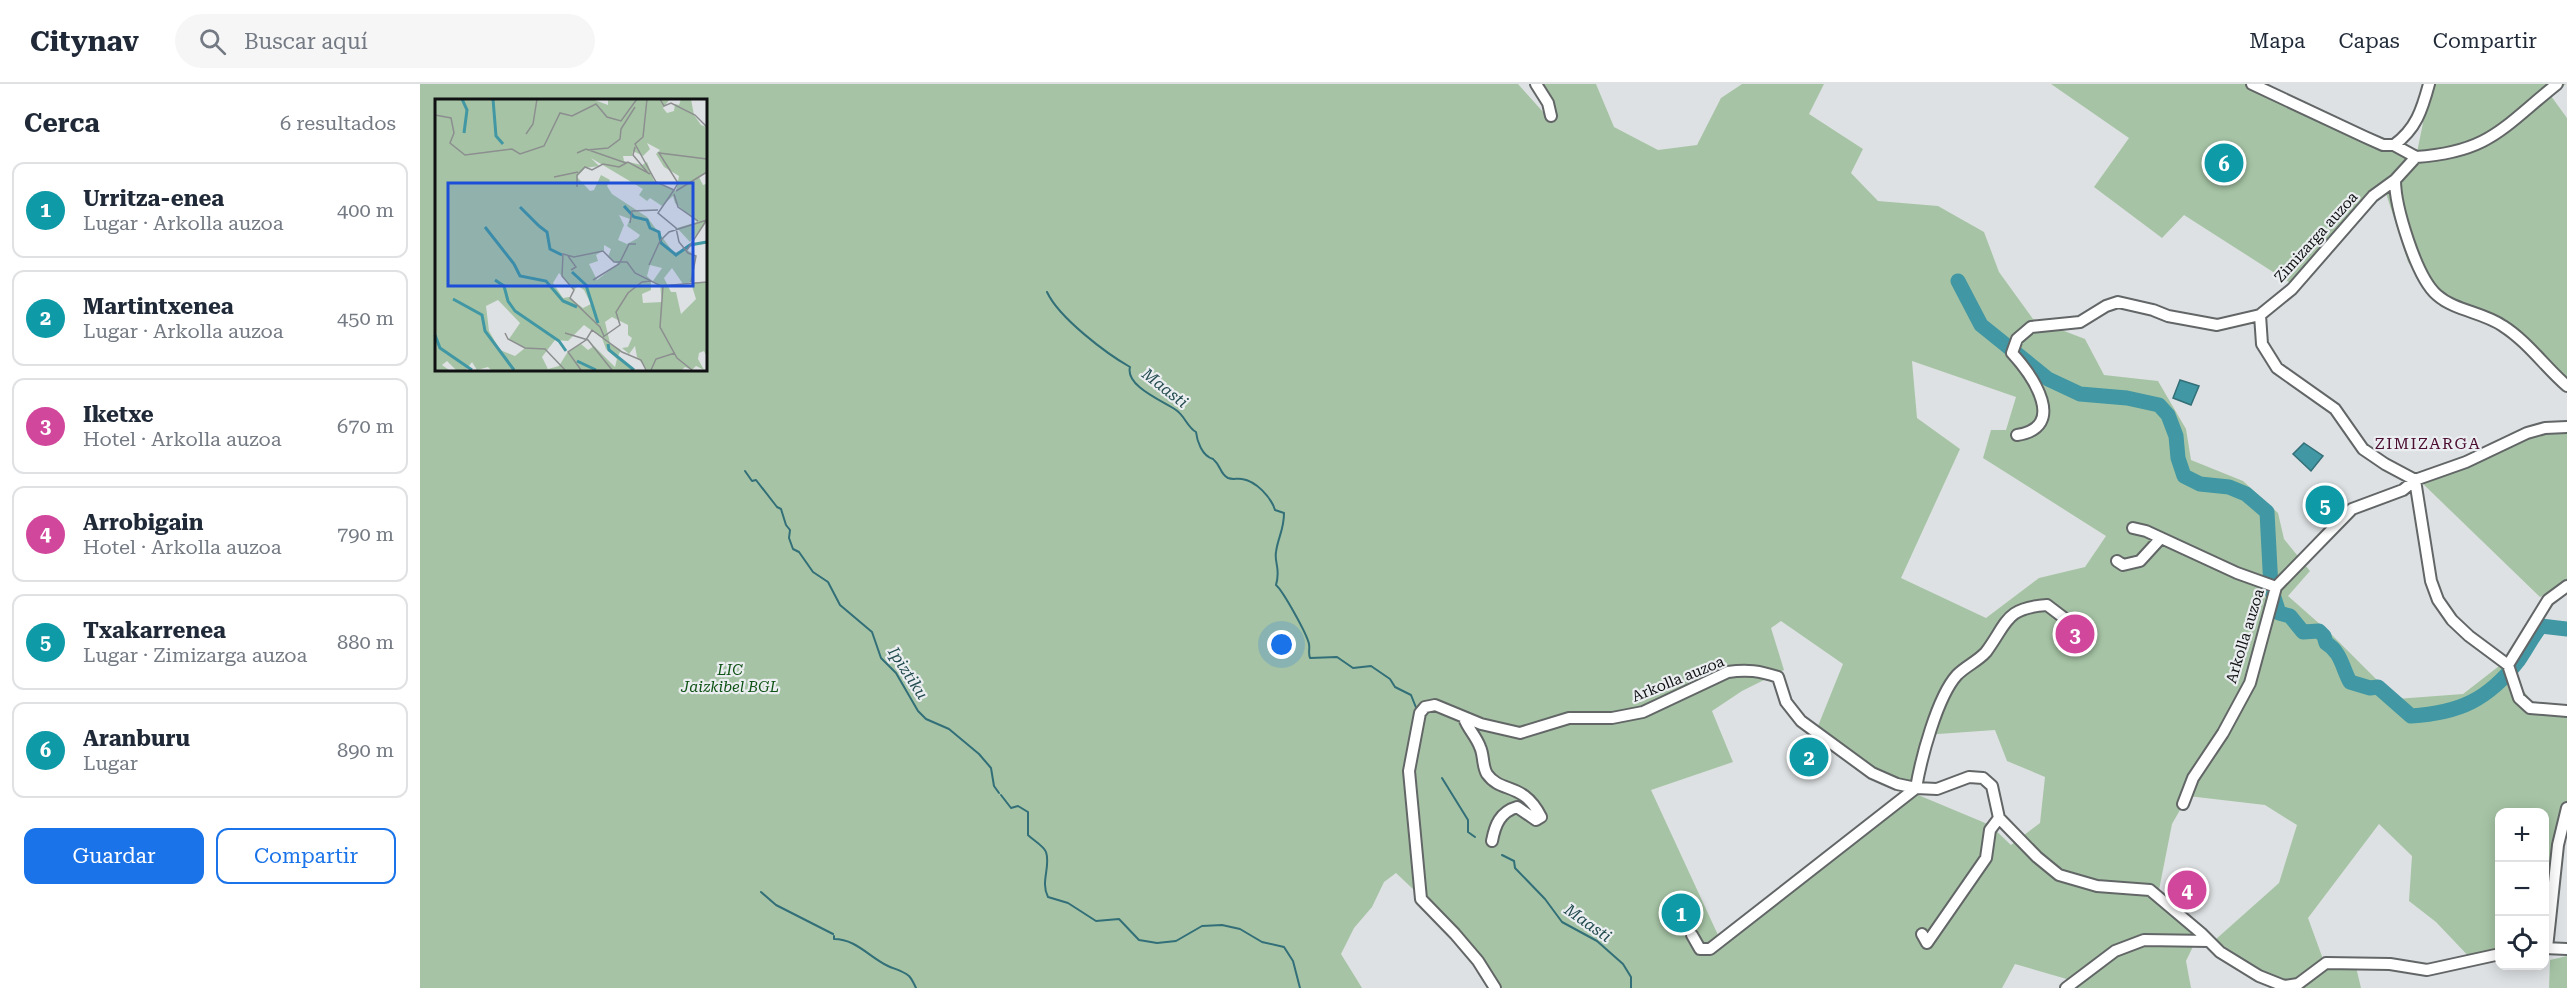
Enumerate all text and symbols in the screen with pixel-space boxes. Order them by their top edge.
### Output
search box [175,14,595,68]
text: Citynav [30,25,139,58]
icon: search [196,25,229,58]
text: Buscar aquí [244,29,368,54]
text: Mapa [2249,29,2305,53]
text: Capas [2338,29,2400,53]
text: Compartir [2433,29,2537,53]
inset map [435,99,706,370]
text: Cerca [24,108,100,138]
text: 6 resultados [280,111,396,135]
pin: 6 [2204,140,2244,185]
text: Urritza-enea [83,186,224,211]
street label: Zimizarga auzoa [2271,188,2361,286]
text: 1 [40,198,51,222]
text: 400 m [337,198,394,222]
text: Lugar · Arkolla auzoa [83,211,284,235]
text: Martintxenea [83,294,234,319]
text: 2 [40,306,51,330]
text: 450 m [337,306,394,330]
text: Lugar · Arkolla auzoa [83,319,284,343]
water label: Maasti [1138,364,1192,412]
text: Iketxe [83,402,154,427]
text: 3 [40,414,51,438]
text: 670 m [337,414,394,438]
text: Hotel · Arkolla auzoa [83,427,282,451]
district label: ZIMIZARGA [2375,434,2481,453]
pin: 5 [2306,482,2344,528]
text: Arrobigain [83,510,203,535]
text: 4 [40,522,51,546]
text: 790 m [337,522,394,546]
text: Hotel · Arkolla auzoa [83,535,282,559]
street label: Arkolla auzoa [2222,587,2268,685]
pin: 3 [2056,612,2094,656]
text: Txakarrenea [83,618,226,643]
text: 5 [40,630,51,654]
text: 880 m [337,630,394,654]
your location [1267,630,1296,659]
text: Lugar · Zimizarga auzoa [83,643,307,667]
water label: Ipiztiku [884,643,932,703]
street label: Arkolla auzoa [1629,652,1727,706]
park label: LIC Jaizkibel BGL [680,661,779,696]
text: Aranburu [83,726,190,751]
pin: 2 [1790,734,1828,780]
text: 6 [40,738,51,762]
text: 890 m [337,738,394,762]
text: Lugar [83,751,138,775]
map controls [2495,808,2549,970]
button: + [2495,808,2549,862]
button: Guardar [24,828,204,884]
button: Compartir [216,828,396,884]
button: − [2495,862,2549,916]
pin: 4 [2168,868,2206,912]
pin: 1 [1662,890,1700,936]
water label: Maasti [1560,899,1615,946]
button: locate [2495,916,2549,970]

